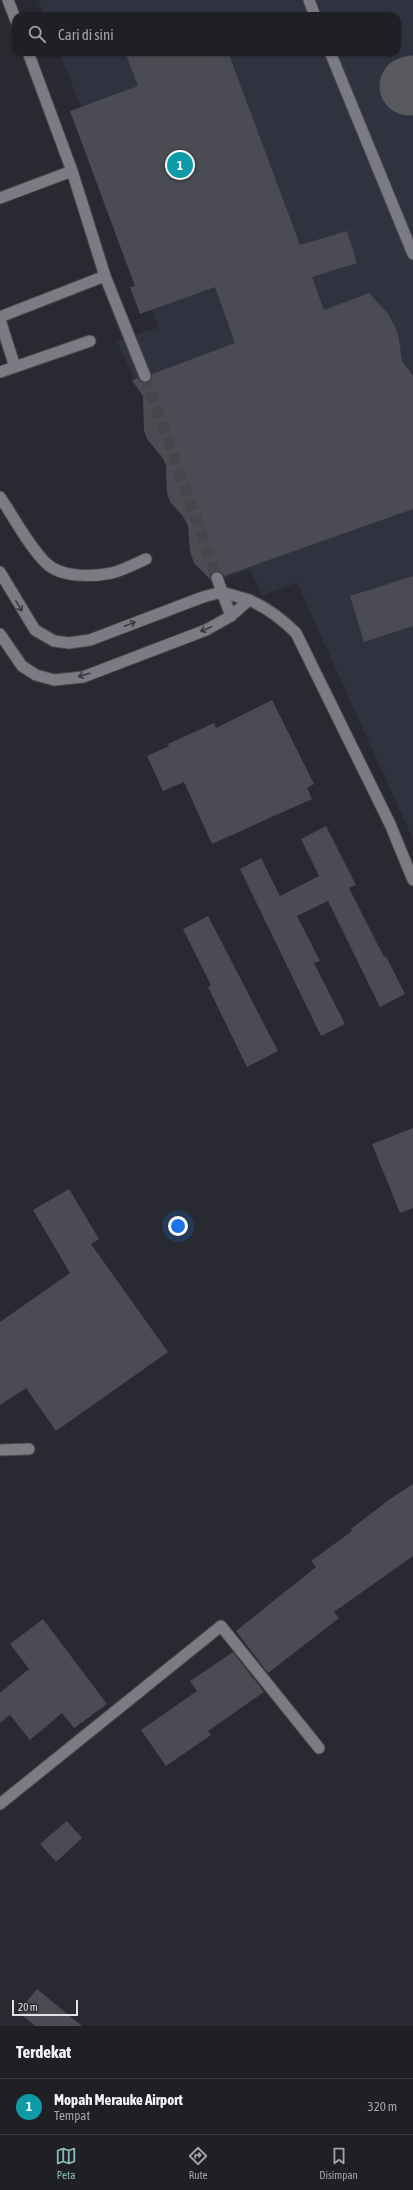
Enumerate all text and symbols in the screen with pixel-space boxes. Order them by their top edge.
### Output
search box [12,12,401,56]
icon: search [26,23,48,45]
text: Cari di sini [58,26,114,43]
pin: 1 [167,150,193,180]
one-way arrow [16,600,24,612]
one-way arrow [123,620,135,628]
one-way arrow [200,626,212,633]
one-way arrow [78,672,91,679]
your location [168,1216,188,1236]
scale bar [12,1998,78,2017]
text: 20 m [18,2001,38,2013]
text: Terdekat [16,2042,71,2062]
text: Mopah Merauke Airport [54,2091,183,2108]
text: 1 [26,2099,32,2114]
text: 320 m [368,2099,397,2114]
text: Tempat [54,2108,90,2123]
tab: Peta [55,2145,77,2181]
tab: Rute [187,2145,209,2181]
tab: Disimpan [319,2145,358,2181]

